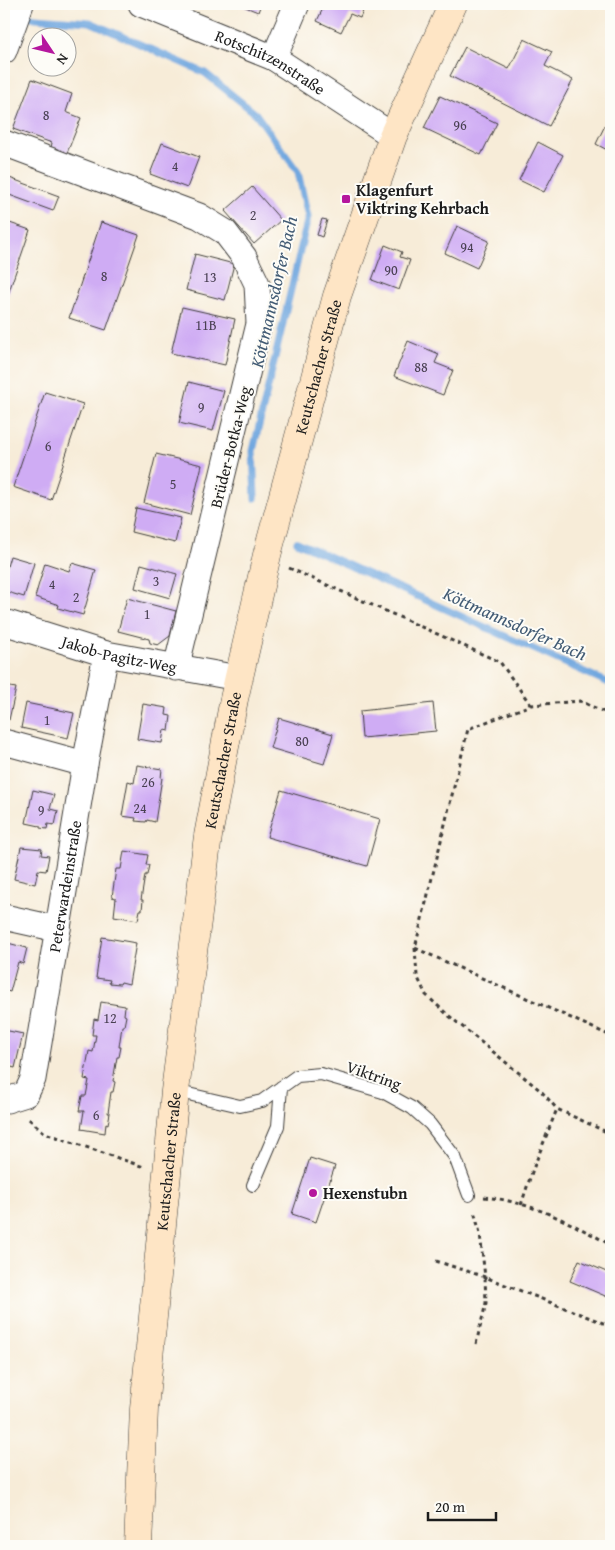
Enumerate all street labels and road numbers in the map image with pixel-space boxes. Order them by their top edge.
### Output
street label: Rotschitzenstraße [212,23,330,101]
street label: Keutschacher Straße [288,297,348,437]
street label: Brüder-Botka-Weg [203,383,257,511]
street label: Jakob-Pagitz-Weg [57,628,179,679]
street label: Keutschacher Straße [198,689,247,831]
street label: Peterwardeinstraße [42,818,88,954]
street label: Viktring [343,1054,405,1096]
street label: Keutschacher Straße [149,1091,187,1232]

